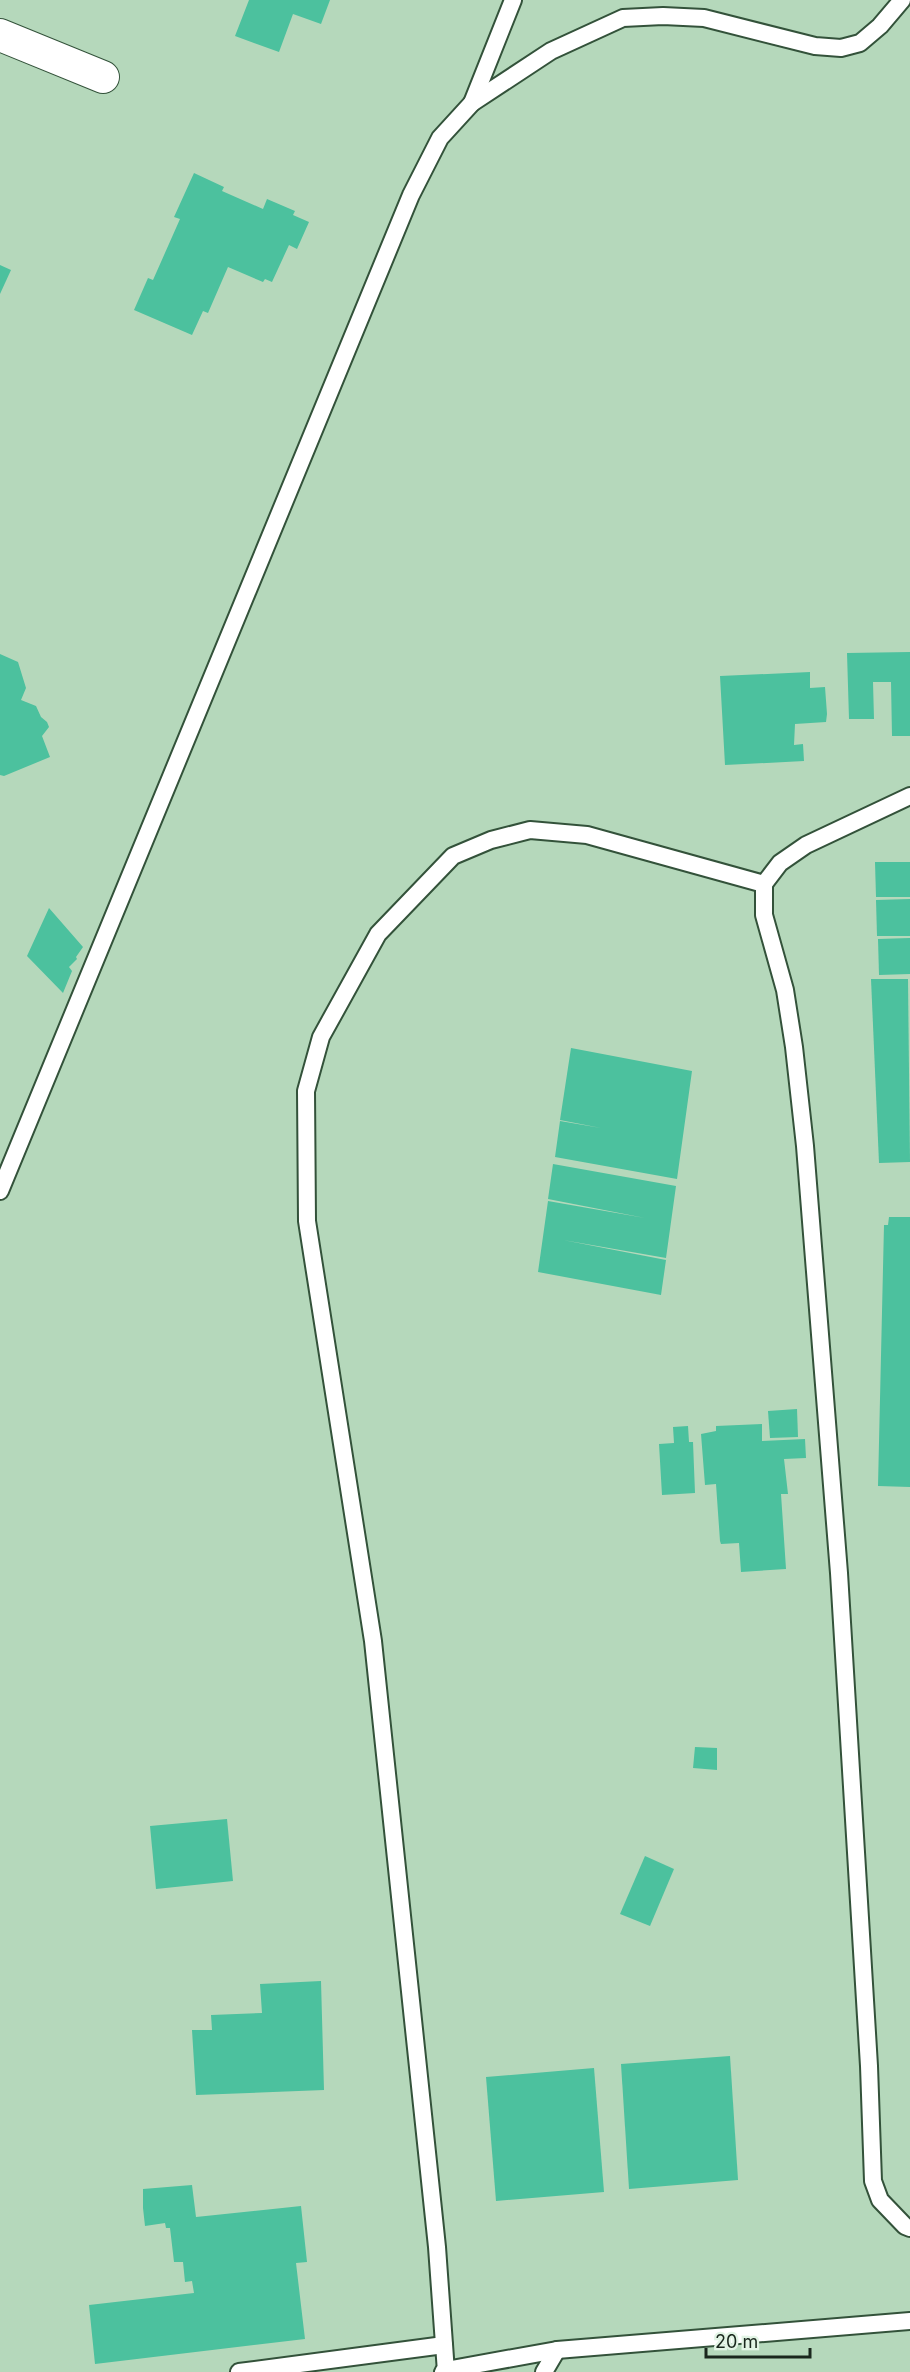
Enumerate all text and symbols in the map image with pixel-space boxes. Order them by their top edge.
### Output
scale bar [706,2321,810,2359]
text: 20 m [715,2331,758,2352]

